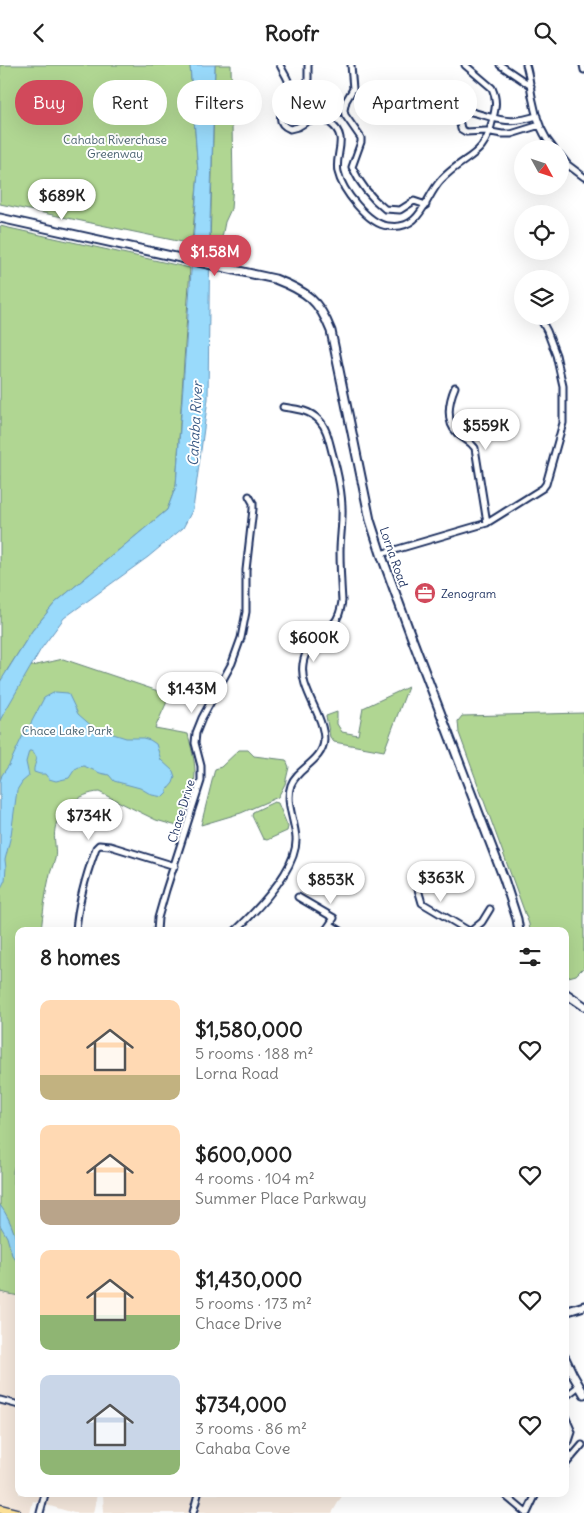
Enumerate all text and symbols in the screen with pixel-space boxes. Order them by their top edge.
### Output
icon: back [25,19,53,47]
text: Roofr [265,19,319,47]
icon: search [531,19,559,47]
chip: Buy [15,80,83,125]
chip: Rent [93,80,167,125]
chip: Filters [177,80,262,125]
chip: New [272,80,344,125]
chip: Apartment [354,80,477,125]
park label: Cahaba Riverchase Greenway [63,132,167,161]
north arrow [514,140,569,195]
map controls [514,140,569,325]
pin: $689K [27,179,97,221]
text: $689K [39,185,85,205]
button: locate [514,205,569,260]
pin: $1.58M [174,235,256,277]
text: $1.58M [190,241,240,261]
button: layers [514,270,569,325]
water label: Cahaba River [184,379,206,467]
pin: $559K [451,409,521,451]
text: $559K [463,415,509,435]
street label: Lorna Road [377,525,411,589]
office icon: Zenogram [413,581,437,605]
place label: Zenogram [441,586,497,601]
pin: $600K [279,621,349,663]
text: $600K [289,627,339,647]
pin: $1.43M [151,671,233,714]
text: $1.43M [167,678,217,698]
park label: Chace Lake Park [22,723,112,738]
street label: Chace Drive [164,778,198,844]
pin: $734K [54,799,124,841]
text: $734K [67,805,111,825]
pin: $363K [406,861,476,903]
pin: $853K [296,863,366,905]
text: $363K [418,867,464,887]
text: $853K [308,869,354,889]
icon: filters [516,943,544,971]
text: 8 homes [40,944,120,971]
text: $1,580,000 [195,1016,303,1043]
icon: home [80,1020,140,1080]
icon: heart [516,1036,544,1064]
text: 5 rooms · 188 m² [195,1043,313,1063]
text: Lorna Road [195,1063,279,1083]
text: $600,000 [195,1141,292,1168]
icon: home [80,1145,140,1205]
icon: heart [516,1161,544,1189]
text: 4 rooms · 104 m² [195,1168,315,1188]
text: Summer Place Parkway [195,1188,367,1208]
text: $1,430,000 [195,1266,302,1293]
icon: home [80,1270,140,1330]
icon: heart [516,1286,544,1314]
text: 5 rooms · 173 m² [195,1293,312,1313]
text: Chace Drive [195,1313,282,1333]
text: $734,000 [195,1391,287,1418]
icon: home [80,1395,140,1455]
icon: heart [516,1411,544,1439]
text: 3 rooms · 86 m² [195,1418,307,1438]
text: Cahaba Cove [195,1438,290,1458]

